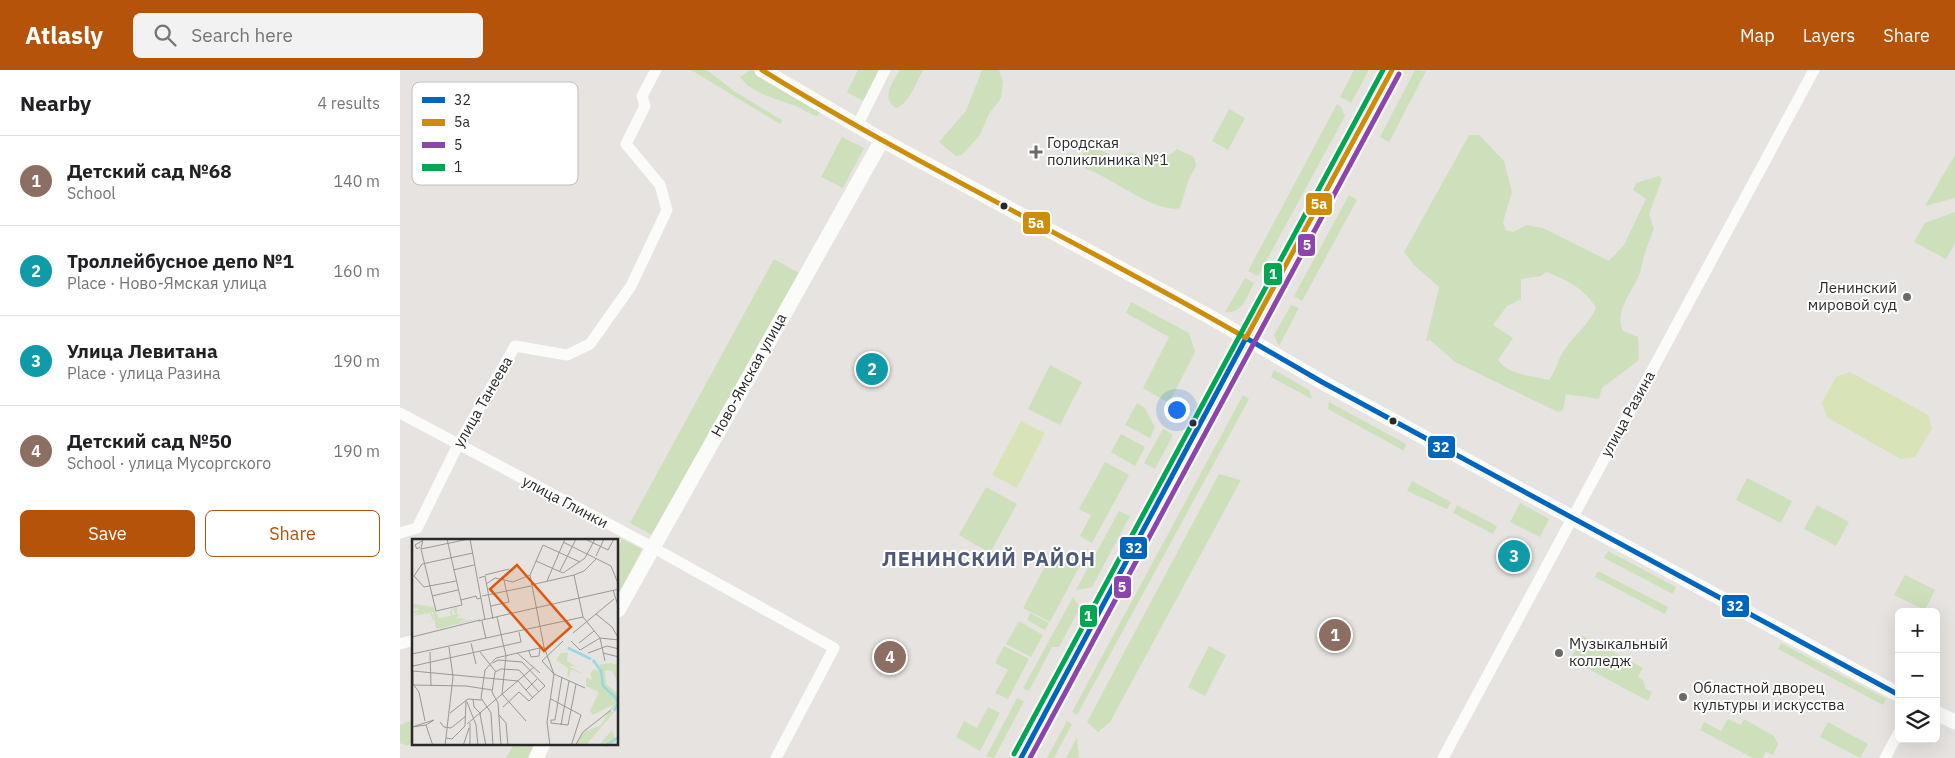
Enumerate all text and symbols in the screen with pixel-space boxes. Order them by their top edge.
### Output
search box [133,13,483,58]
text: Atlasly [25,19,103,51]
icon: search [151,21,179,49]
text: Search here [191,23,293,47]
text: Map [1740,24,1775,47]
text: Layers [1803,24,1855,47]
text: Share [1883,24,1930,47]
legend [412,82,578,185]
text: Nearby [20,89,91,117]
text: 32 [454,91,471,109]
text: 4 results [317,93,380,113]
text: 5а [454,113,470,131]
place label: Городская поликлиника №1 [1047,133,1168,169]
text: 5 [454,136,462,154]
marker: Городская поликлиника №1 [1029,145,1043,159]
text: 1 [454,158,462,176]
text: Детский сад №68 [67,159,232,183]
text: 1 [31,171,41,191]
text: 140 m [333,171,380,191]
text: School [67,183,116,203]
line badge: 5а [1305,192,1333,216]
text: 5а [1311,195,1327,213]
unlabelled marker [999,201,1009,211]
line badge: 5а [1022,211,1051,235]
text: 5а [1028,214,1044,232]
line badge: 5 [1297,233,1316,257]
text: 5 [1303,236,1311,254]
text: Троллейбусное депо №1 [67,249,294,273]
text: 2 [31,261,41,281]
text: 160 m [333,261,380,281]
line badge: 1 [1263,262,1283,286]
text: 1 [1269,265,1278,283]
text: Place · Ново-Ямская улица [67,273,267,293]
place label: Ленинский мировой суд [1808,278,1897,314]
marker: Ленинский мировой суд [1901,291,1913,303]
street label: Ново-Ямская улица [707,310,790,440]
text: Улица Левитана [67,339,218,363]
pin: 2 [856,350,888,388]
text: 3 [31,351,41,371]
text: 190 m [333,351,380,371]
street label: улица Танеева [449,353,516,451]
text: Place · улица Разина [67,363,221,383]
street label: улица Разина [1596,368,1659,460]
your location [1164,397,1190,423]
unlabelled marker [1388,416,1398,426]
unlabelled marker [1188,418,1198,428]
text: Детский сад №50 [67,429,232,453]
line badge: 32 [1427,435,1456,459]
text: 32 [1433,438,1449,456]
text: 4 [31,441,41,461]
text: 190 m [333,441,380,461]
text: School · улица Мусоргского [67,453,271,473]
street label: улица Глинки [519,471,611,532]
button: Save [20,510,195,557]
button: Share [205,510,380,557]
line badge: 32 [1119,536,1148,560]
pin: 3 [1498,537,1530,575]
inset map [412,539,619,746]
text: 32 [1126,539,1142,557]
district label: ЛЕНИНСКИЙ РАЙОН [882,545,1096,572]
line badge: 5 [1113,575,1132,599]
text: 5 [1118,578,1126,596]
line badge: 32 [1721,594,1750,618]
text: 32 [1727,597,1743,615]
line badge: 1 [1079,604,1098,628]
text: 1 [1084,607,1093,625]
map controls [1895,608,1940,743]
button: + [1895,608,1940,653]
pin: 1 [1319,616,1351,654]
place label: Музыкальный колледж [1569,634,1668,670]
pin: 4 [874,638,906,676]
marker: Музыкальный колледж [1553,647,1565,659]
button: − [1895,653,1940,698]
place label: Областной дворец культуры и искусства [1693,678,1844,714]
marker: Областной дворец культуры и искусства [1677,691,1689,703]
button: layers [1895,698,1940,743]

